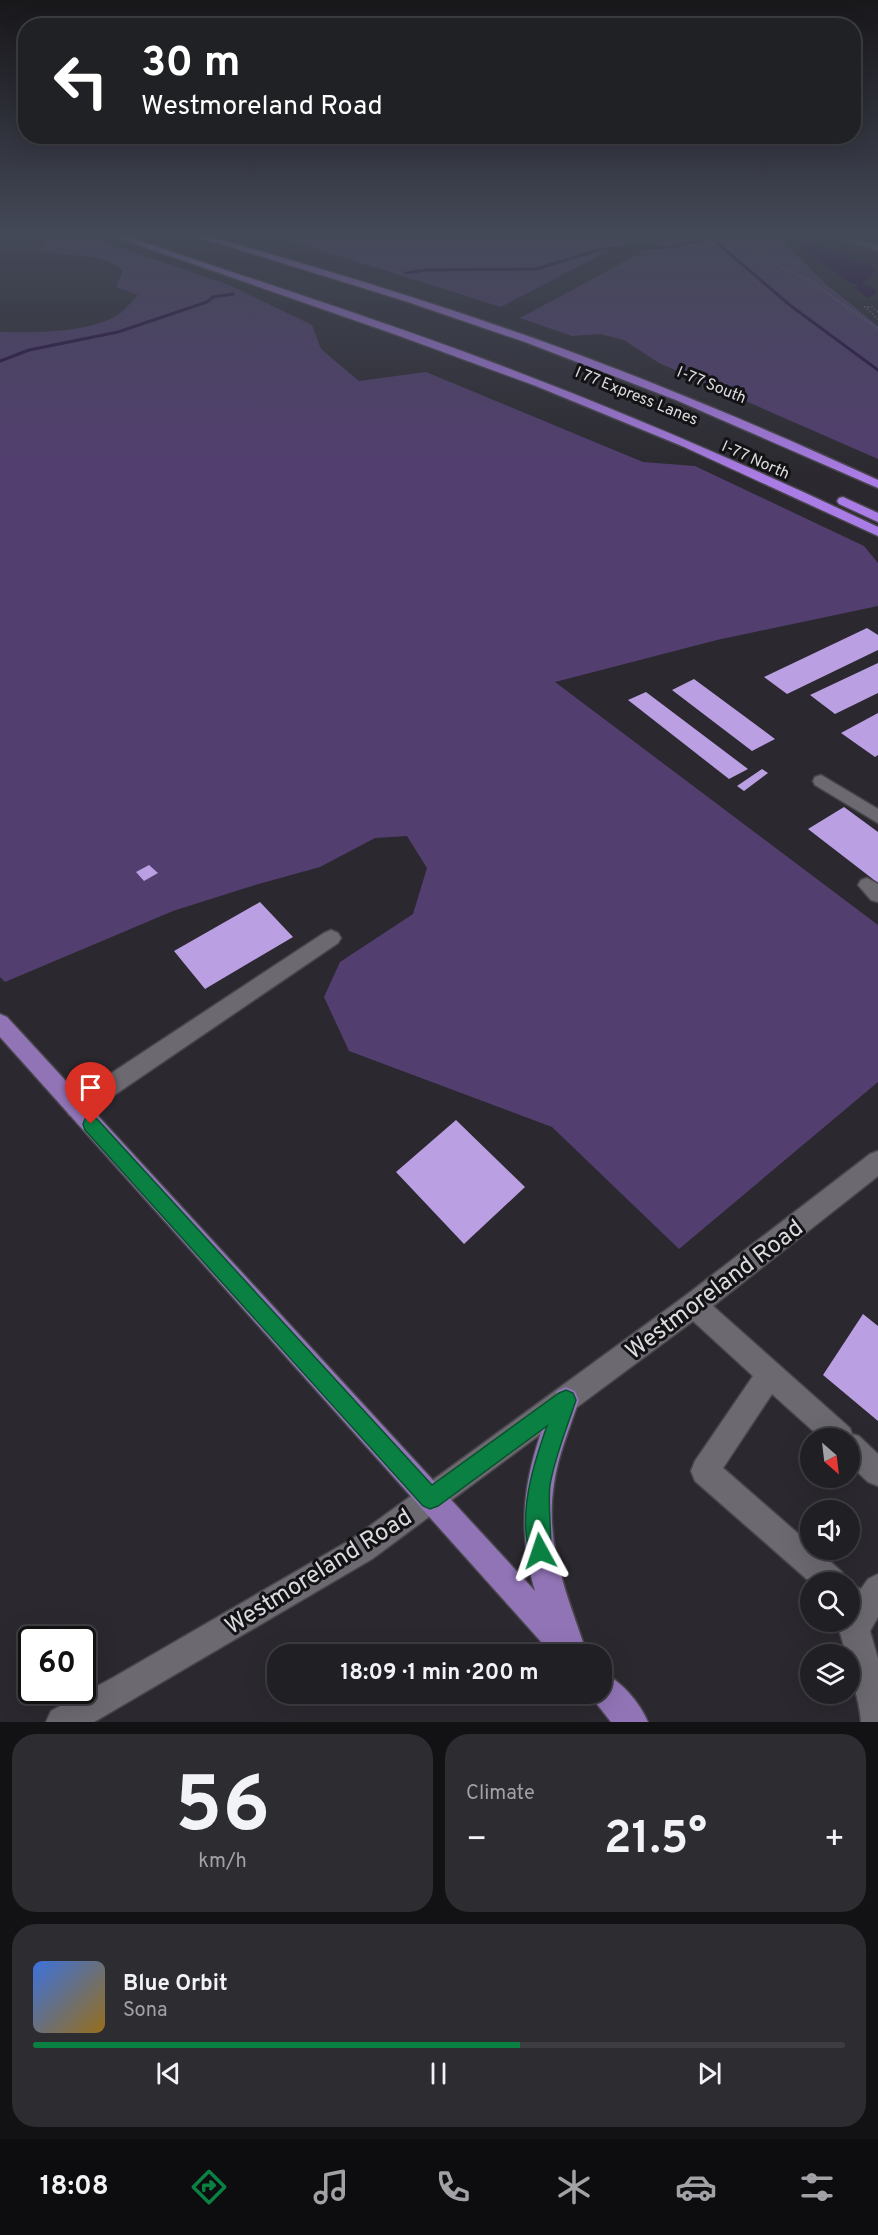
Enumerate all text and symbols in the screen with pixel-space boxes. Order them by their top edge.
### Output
text: 30 m [141,38,240,91]
icon: left [42,42,120,120]
text: Westmoreland Road [141,90,383,124]
street label: I 77 Express Lanes [572,363,701,431]
street label: I-77 South [674,363,749,409]
street label: I-77 North [718,437,792,485]
pin [65,1062,116,1124]
icon: arrive [74,1071,107,1104]
street label: Westmoreland Road [620,1214,810,1367]
north arrow [800,1428,860,1488]
map controls [800,1428,860,1704]
button: sound [800,1500,860,1560]
street label: Westmoreland Road [220,1503,418,1642]
position arrow [508,1519,572,1583]
button: search [800,1572,860,1632]
speed limit sign: 60 [18,1626,96,1704]
button: layers [800,1644,860,1704]
text: 18:09 · 1 min · 200 m [340,1660,539,1687]
text: 56 [175,1760,270,1859]
text: Climate [466,1781,535,1807]
text: 21.5° [604,1812,707,1869]
text: − [466,1820,487,1862]
text: + [824,1820,845,1862]
text: km/h [198,1849,247,1875]
text: Blue Orbit [123,1971,228,1998]
text: Sona [123,1998,168,2024]
icon: previous [152,2057,185,2090]
icon: pause [422,2057,455,2090]
icon: next [693,2057,726,2090]
icon: directions [188,2166,230,2208]
icon: music [310,2166,352,2208]
icon: phone [432,2166,474,2208]
icon: climate [553,2166,595,2208]
icon: car [675,2166,717,2208]
icon: filters [796,2166,838,2208]
text: 18:08 [40,2170,109,2204]

